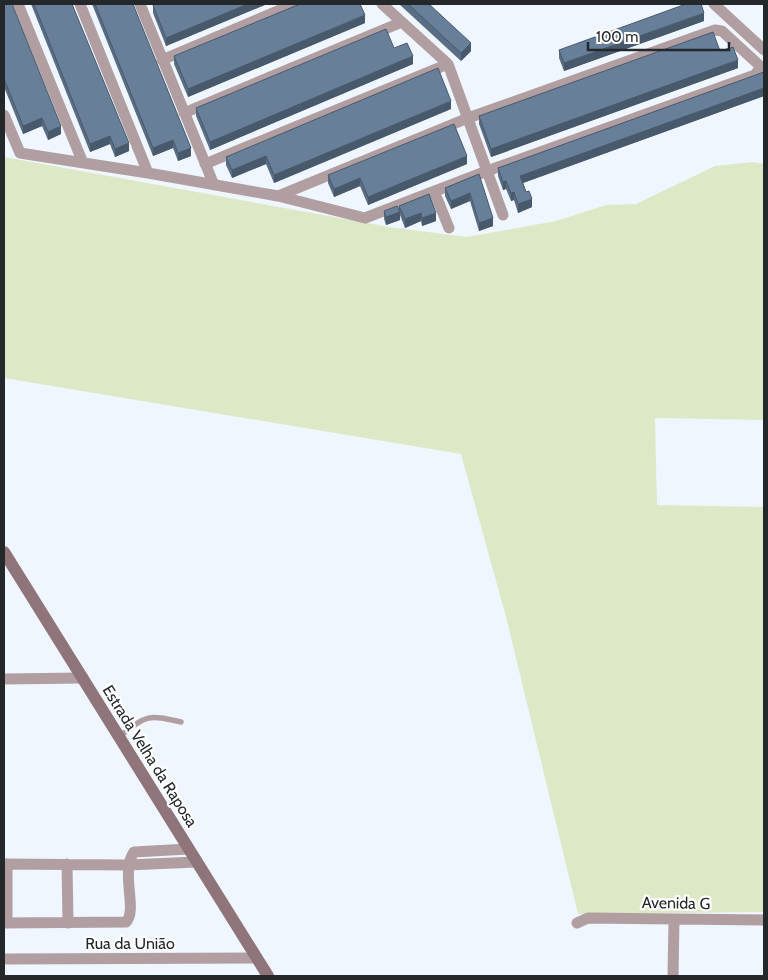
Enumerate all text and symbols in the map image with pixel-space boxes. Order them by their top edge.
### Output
scale bar [588,20,729,52]
text: 100 m [596,28,638,46]
street label: Estrada Velha da Raposa [99,682,202,831]
street label: Avenida G [642,893,710,913]
street label: Rua da União [85,934,175,953]

